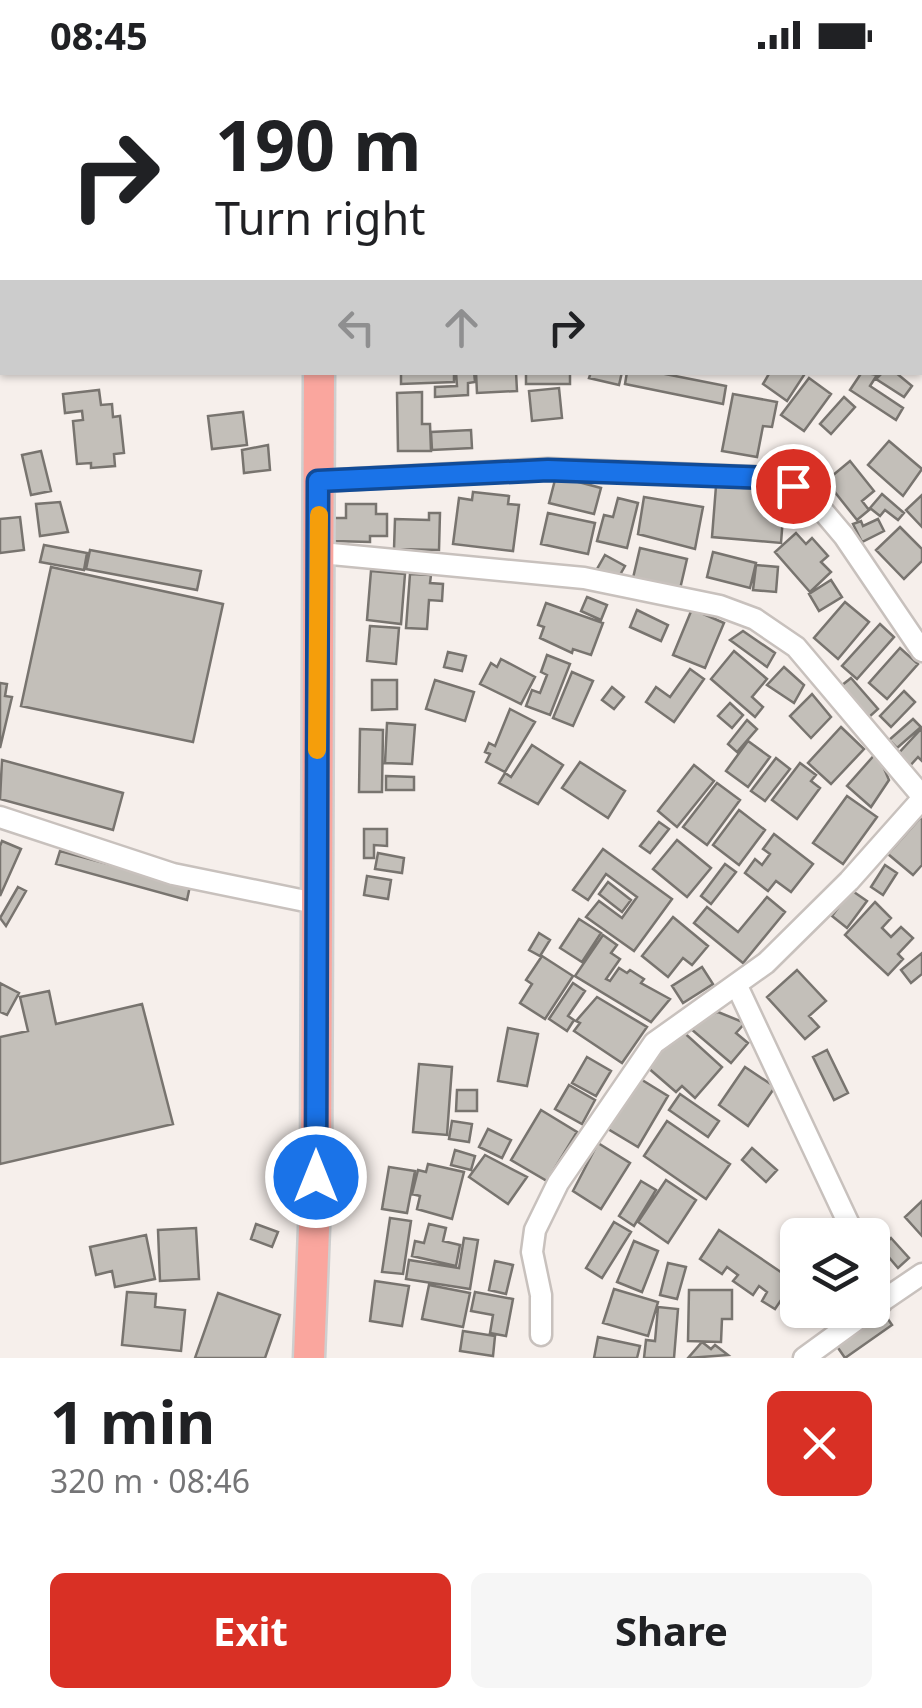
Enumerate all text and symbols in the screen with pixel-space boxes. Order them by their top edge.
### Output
text: 08:45 [50,9,148,61]
text: 190 m [215,96,422,192]
icon: right [50,110,180,240]
text: Turn right [215,187,426,248]
icon: left [329,300,384,355]
icon: ahead [434,300,489,355]
icon: right [539,300,594,355]
pin [751,444,836,529]
icon: arrive [766,459,821,514]
position arrow [264,1125,368,1229]
map controls [780,1218,890,1328]
button: layers [780,1218,890,1328]
text: 1 min [50,1380,215,1462]
button: close [767,1391,872,1496]
text: 320 m · 08:46 [50,1459,250,1502]
button: Exit [50,1573,451,1688]
button: Share [471,1573,872,1688]

